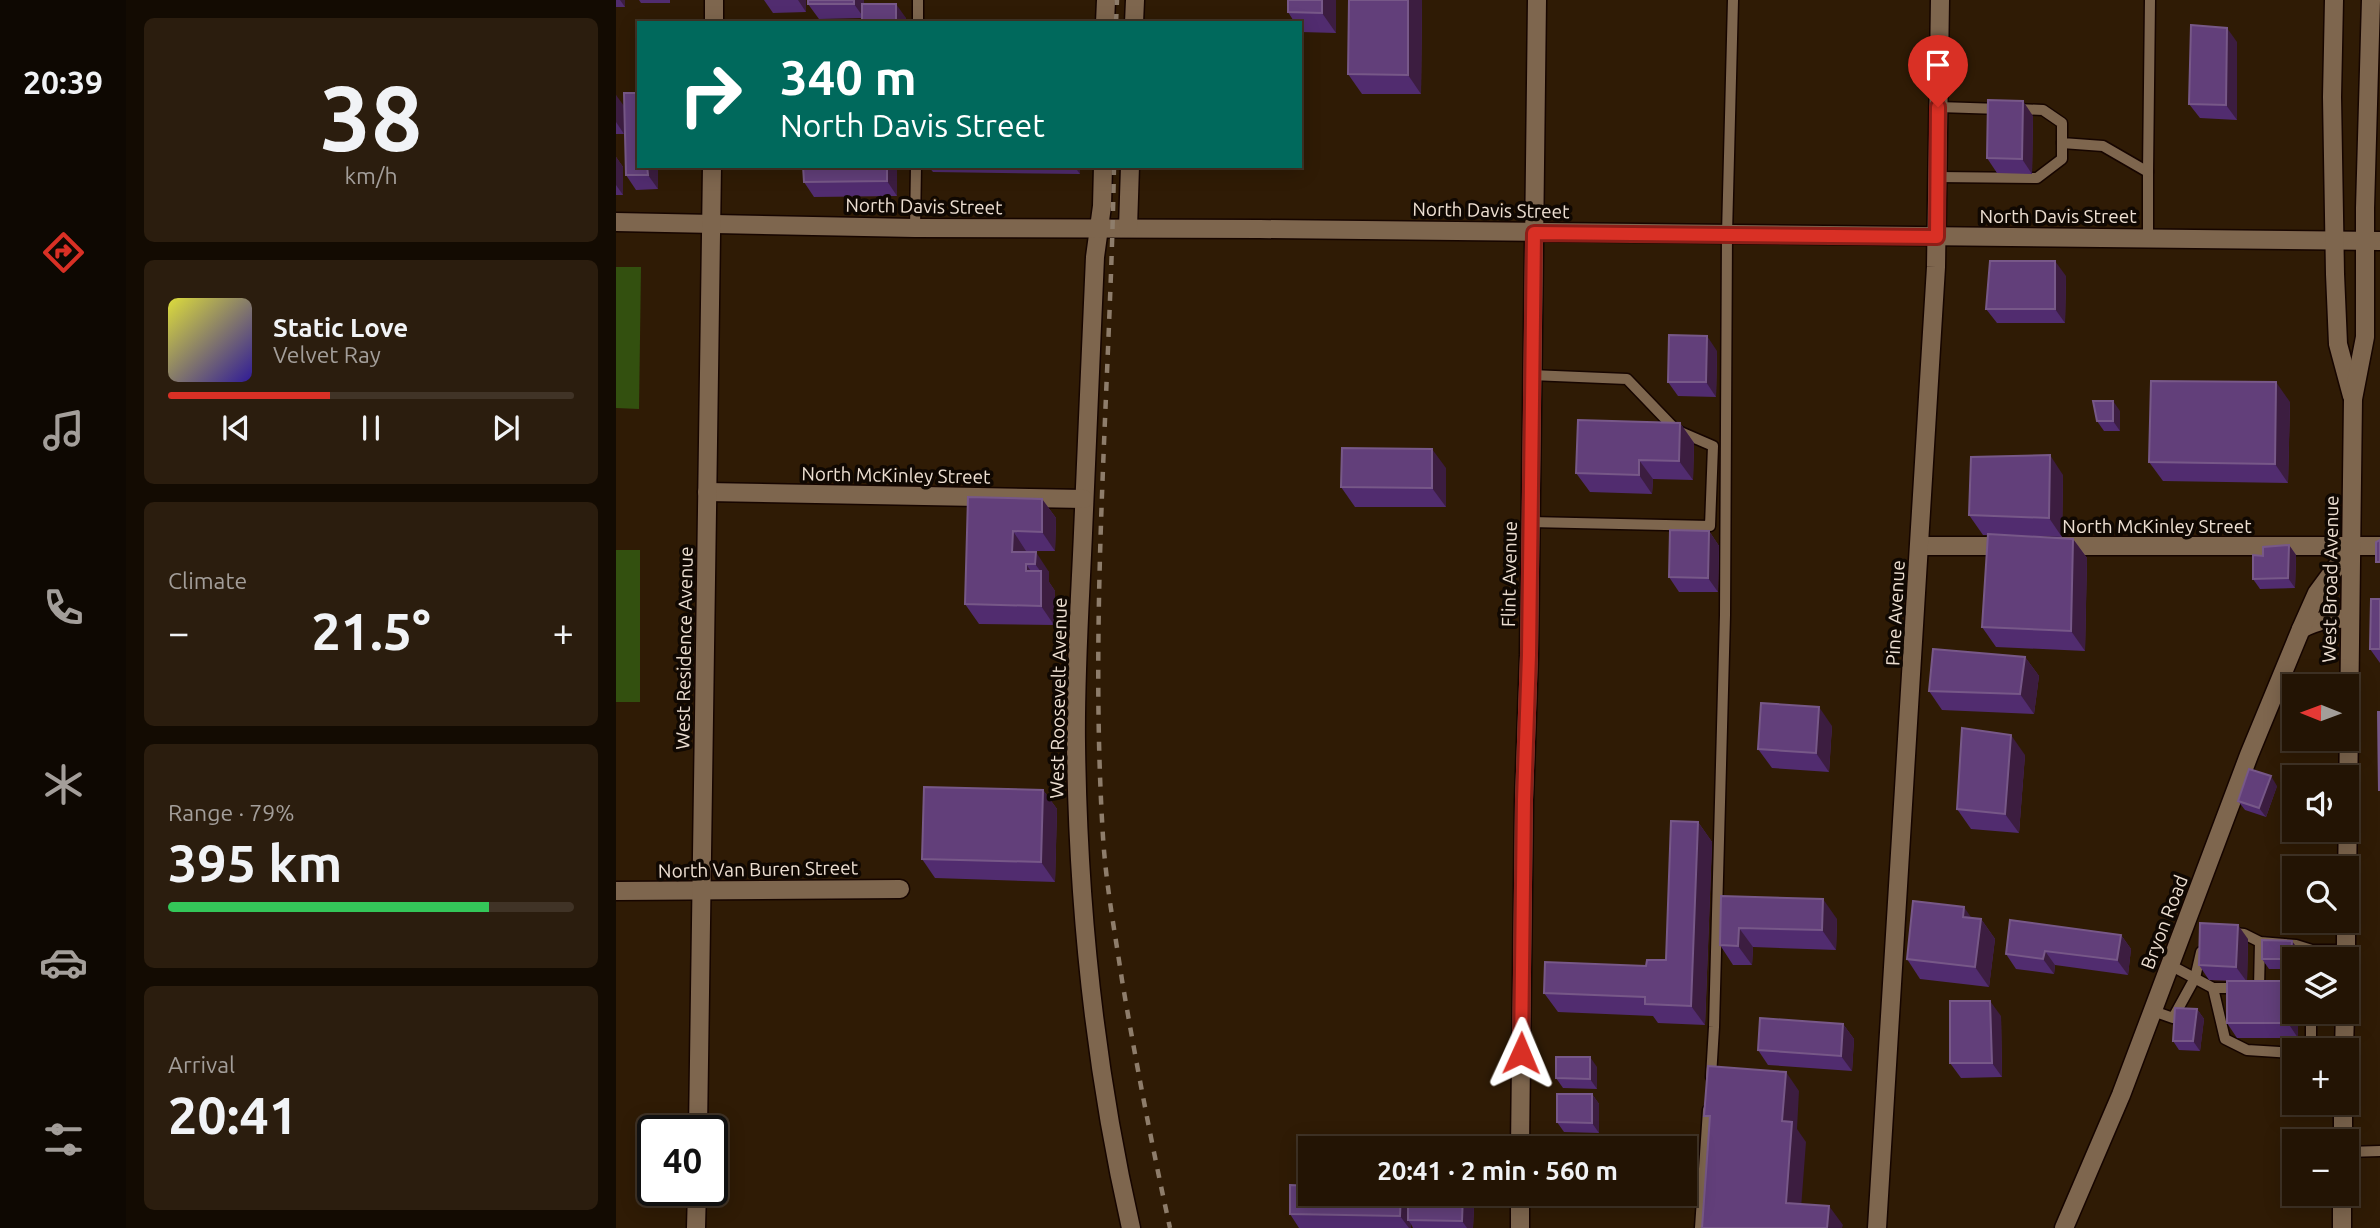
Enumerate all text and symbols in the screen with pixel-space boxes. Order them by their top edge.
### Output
pin [1908,35,1968,107]
icon: arrive [1919,46,1957,84]
icon: right [665,49,756,140]
text: 340 m [780,49,917,104]
text: 20:39 [23,64,103,100]
text: 38 [320,66,422,168]
text: North Davis Street [780,107,1045,143]
text: km/h [344,163,398,188]
street label: North Davis Street [845,194,1003,218]
street label: North Davis Street [1412,198,1570,222]
street label: North Davis Street [1979,205,2137,227]
icon: directions [39,228,88,277]
text: Static Love [273,313,408,342]
text: Velvet Ray [273,342,381,367]
icon: music [39,406,88,455]
icon: previous [217,409,255,447]
icon: pause [352,409,390,447]
icon: next [487,409,525,447]
street label: North McKinley Street [801,462,991,488]
street label: West Broad Avenue [2318,495,2342,663]
street label: North McKinley Street [2062,515,2252,537]
street label: Flint Avenue [1497,521,1521,627]
street label: West Residence Avenue [671,546,697,750]
street label: Pine Avenue [1881,560,1909,666]
text: Climate [168,568,247,593]
icon: phone [39,583,88,632]
street label: West Roosevelt Avenue [1045,597,1071,799]
text: 21.5° [311,602,431,660]
text: − [168,611,189,653]
text: + [553,611,574,653]
north arrow [2282,674,2359,751]
map controls [2282,674,2359,1206]
icon: climate [39,760,88,809]
button: sound [2282,765,2359,842]
text: Range · 79% [168,800,295,825]
text: 395 km [168,834,342,892]
street label: North Van Buren Street [658,856,859,882]
button: search [2282,856,2359,933]
street label: Bryon Road [2136,872,2192,972]
icon: car [39,938,88,987]
button: layers [2282,947,2359,1024]
position arrow [1484,1016,1558,1090]
button: + [2282,1038,2359,1115]
text: Arrival [168,1052,235,1077]
text: 20:41 [168,1086,298,1144]
icon: filters [39,1115,88,1164]
speed limit sign: 40 [637,1115,728,1206]
button: − [2282,1129,2359,1206]
text: 20:41 · 2 min · 560 m [1377,1156,1618,1185]

